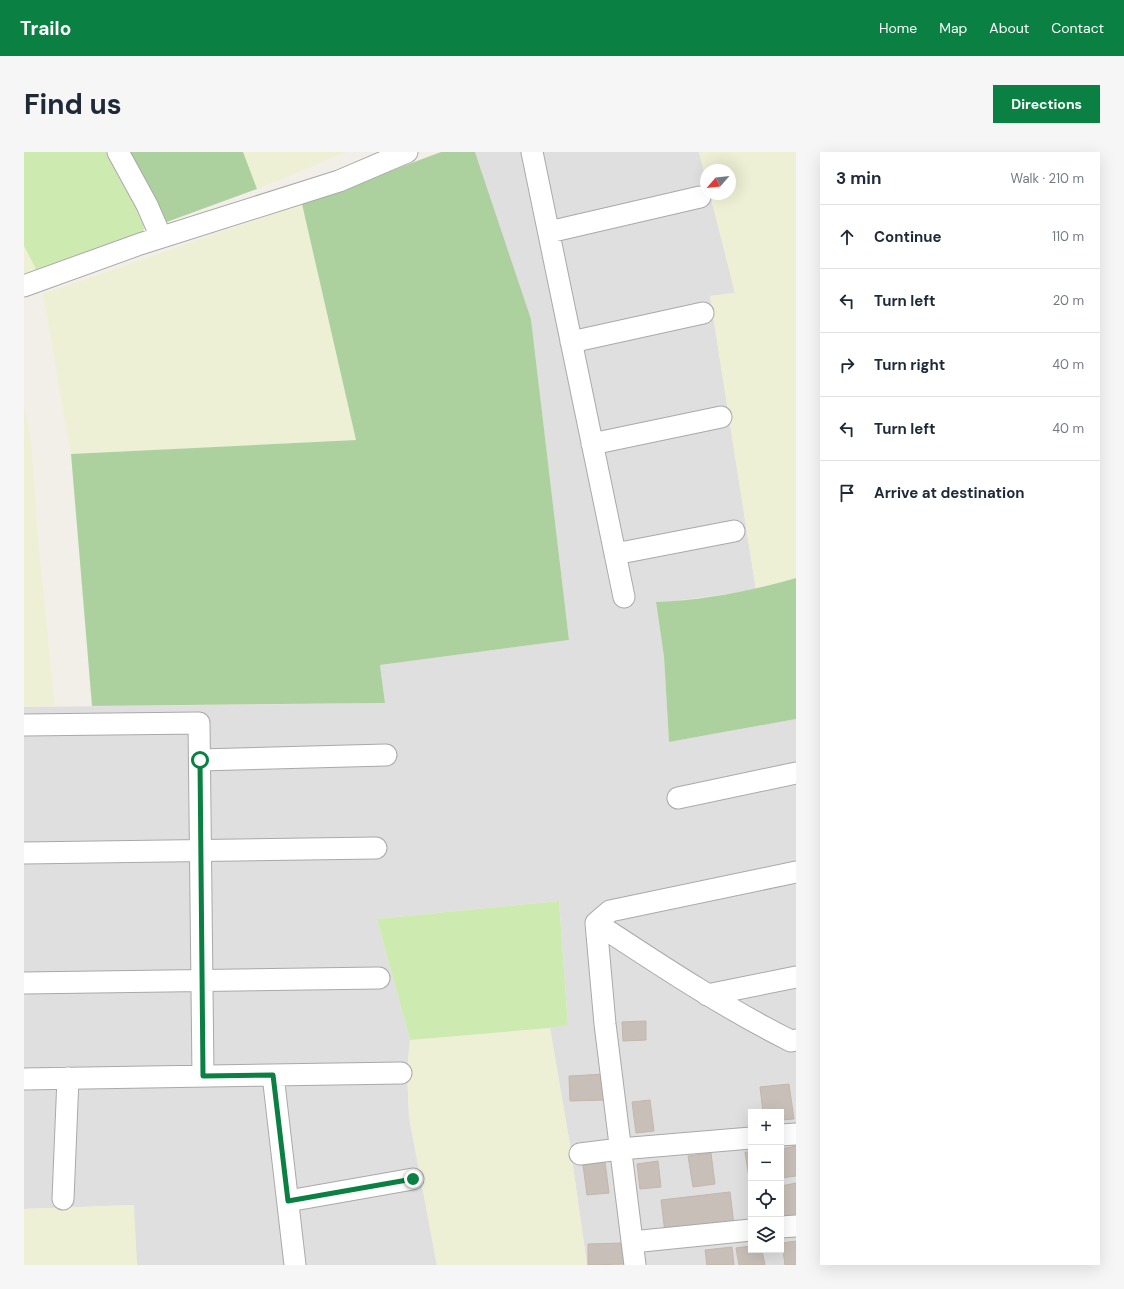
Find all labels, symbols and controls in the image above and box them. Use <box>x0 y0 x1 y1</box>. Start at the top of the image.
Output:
text: Trailo <box>20 16 71 41</box>
text: Home <box>879 19 917 37</box>
text: Map <box>939 19 967 37</box>
text: About <box>989 19 1029 37</box>
text: Contact <box>1051 19 1104 37</box>
button: Directions <box>993 85 1100 123</box>
text: Find us <box>24 86 122 123</box>
north arrow <box>700 164 736 200</box>
text: 3 min <box>836 167 881 189</box>
text: Walk · 210 m <box>1011 170 1084 187</box>
icon: ahead <box>836 226 858 248</box>
text: Continue <box>874 227 942 247</box>
text: 110 m <box>1052 228 1084 245</box>
icon: left <box>836 290 858 312</box>
text: Turn left <box>874 291 935 311</box>
text: 20 m <box>1053 292 1084 309</box>
icon: right <box>836 354 858 376</box>
text: Turn right <box>874 355 945 375</box>
text: 40 m <box>1052 356 1084 373</box>
icon: left <box>836 418 858 440</box>
text: Turn left <box>874 419 935 439</box>
text: 40 m <box>1052 420 1084 437</box>
icon: arrive <box>836 482 858 504</box>
text: Arrive at destination <box>874 483 1025 503</box>
route start <box>191 751 209 769</box>
map controls <box>748 1109 784 1253</box>
button: + <box>748 1109 784 1145</box>
button: − <box>748 1145 784 1181</box>
route end <box>404 1170 422 1188</box>
button: locate <box>748 1181 784 1217</box>
button: layers <box>748 1217 784 1253</box>

